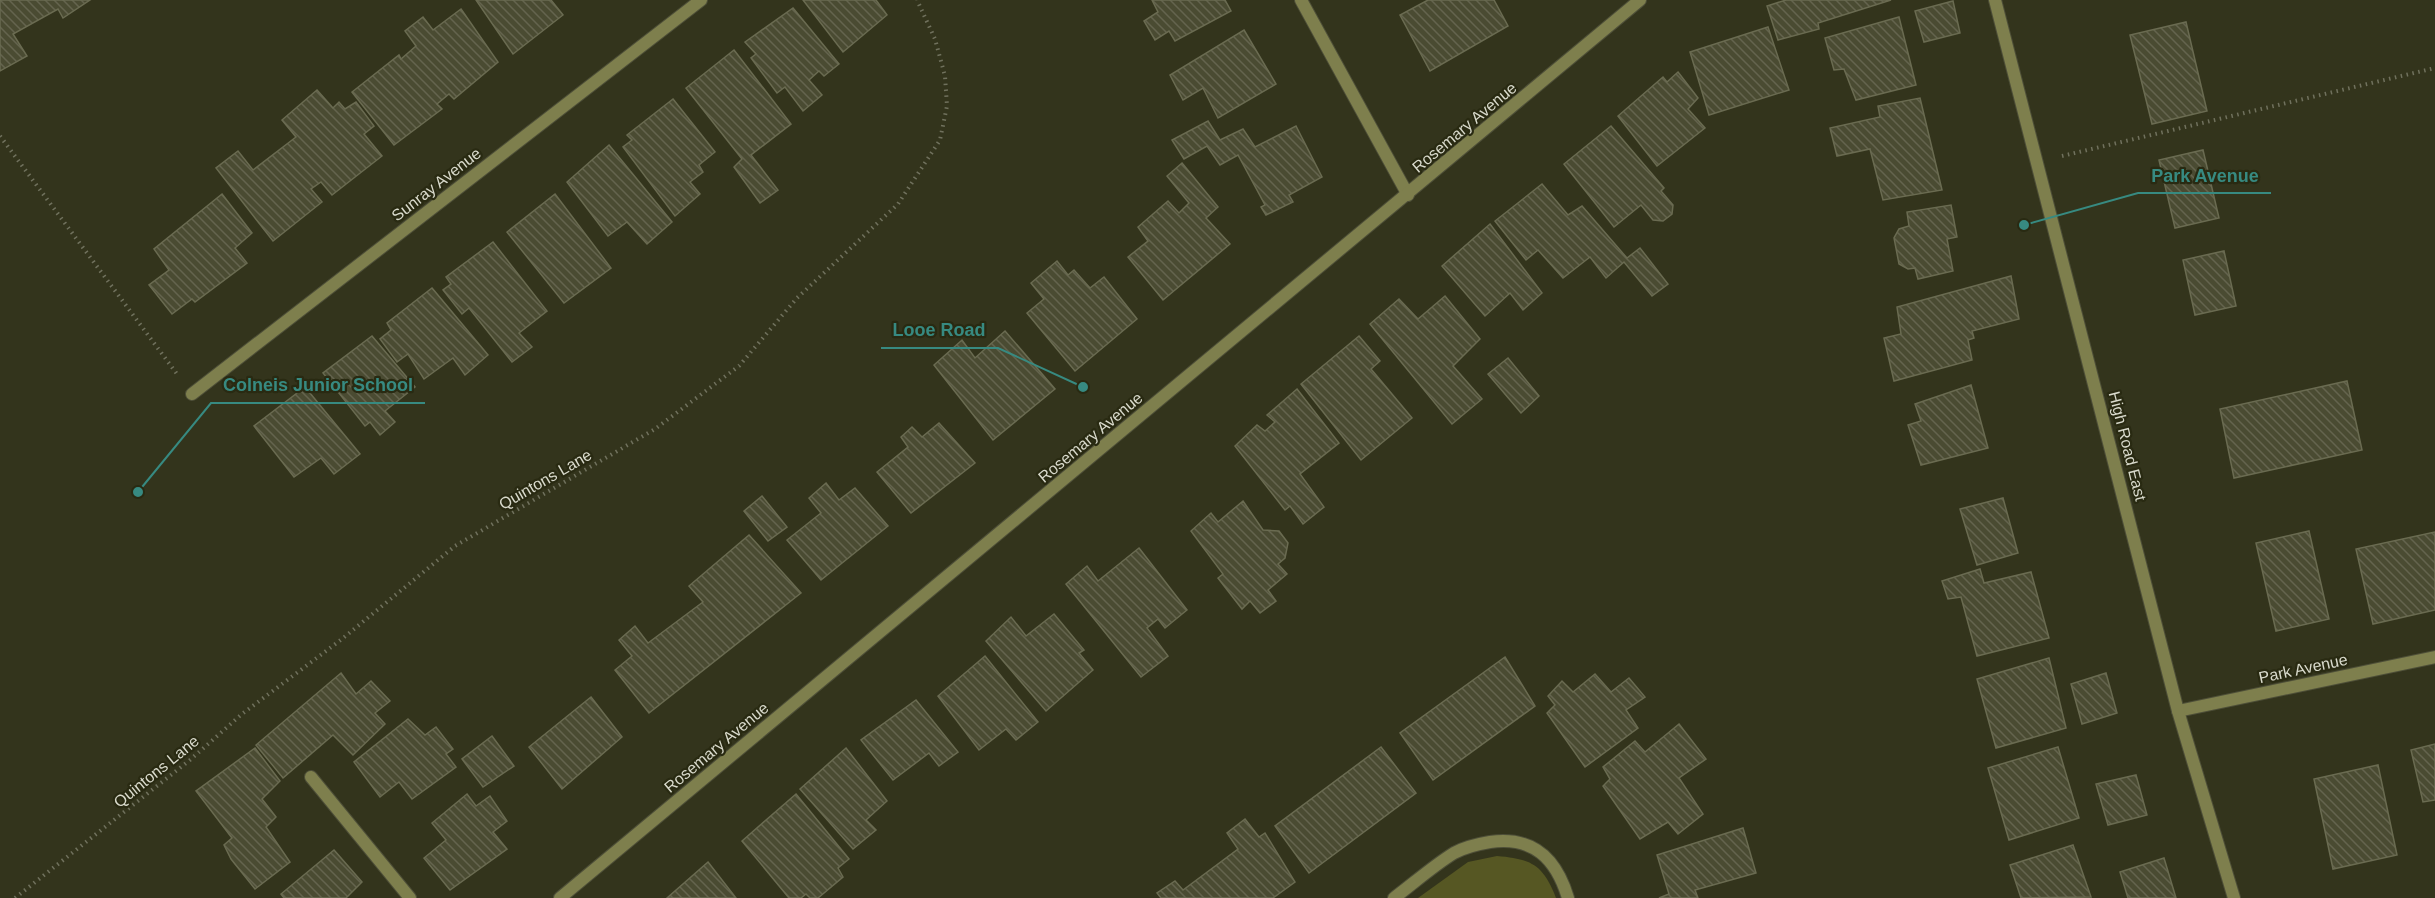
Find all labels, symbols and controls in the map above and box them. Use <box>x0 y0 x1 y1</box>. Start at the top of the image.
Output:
street label: Rosemary Avenue <box>1409 79 1520 176</box>
street label: Sunray Avenue <box>388 144 484 224</box>
callout: Park Avenue <box>2138 157 2271 193</box>
text: Park Avenue <box>2151 166 2259 186</box>
callout: Looe Road <box>881 312 998 348</box>
text: Looe Road <box>893 320 986 340</box>
callout: Colneis Junior School <box>211 367 425 403</box>
text: Colneis Junior School <box>223 375 413 395</box>
street label: Rosemary Avenue <box>1035 389 1146 486</box>
street label: High Road East <box>2106 390 2149 503</box>
street label: Quintons Lane <box>496 446 595 513</box>
street label: Park Avenue <box>2257 651 2349 686</box>
street label: Rosemary Avenue <box>661 699 772 796</box>
street label: Quintons Lane <box>111 732 202 811</box>

